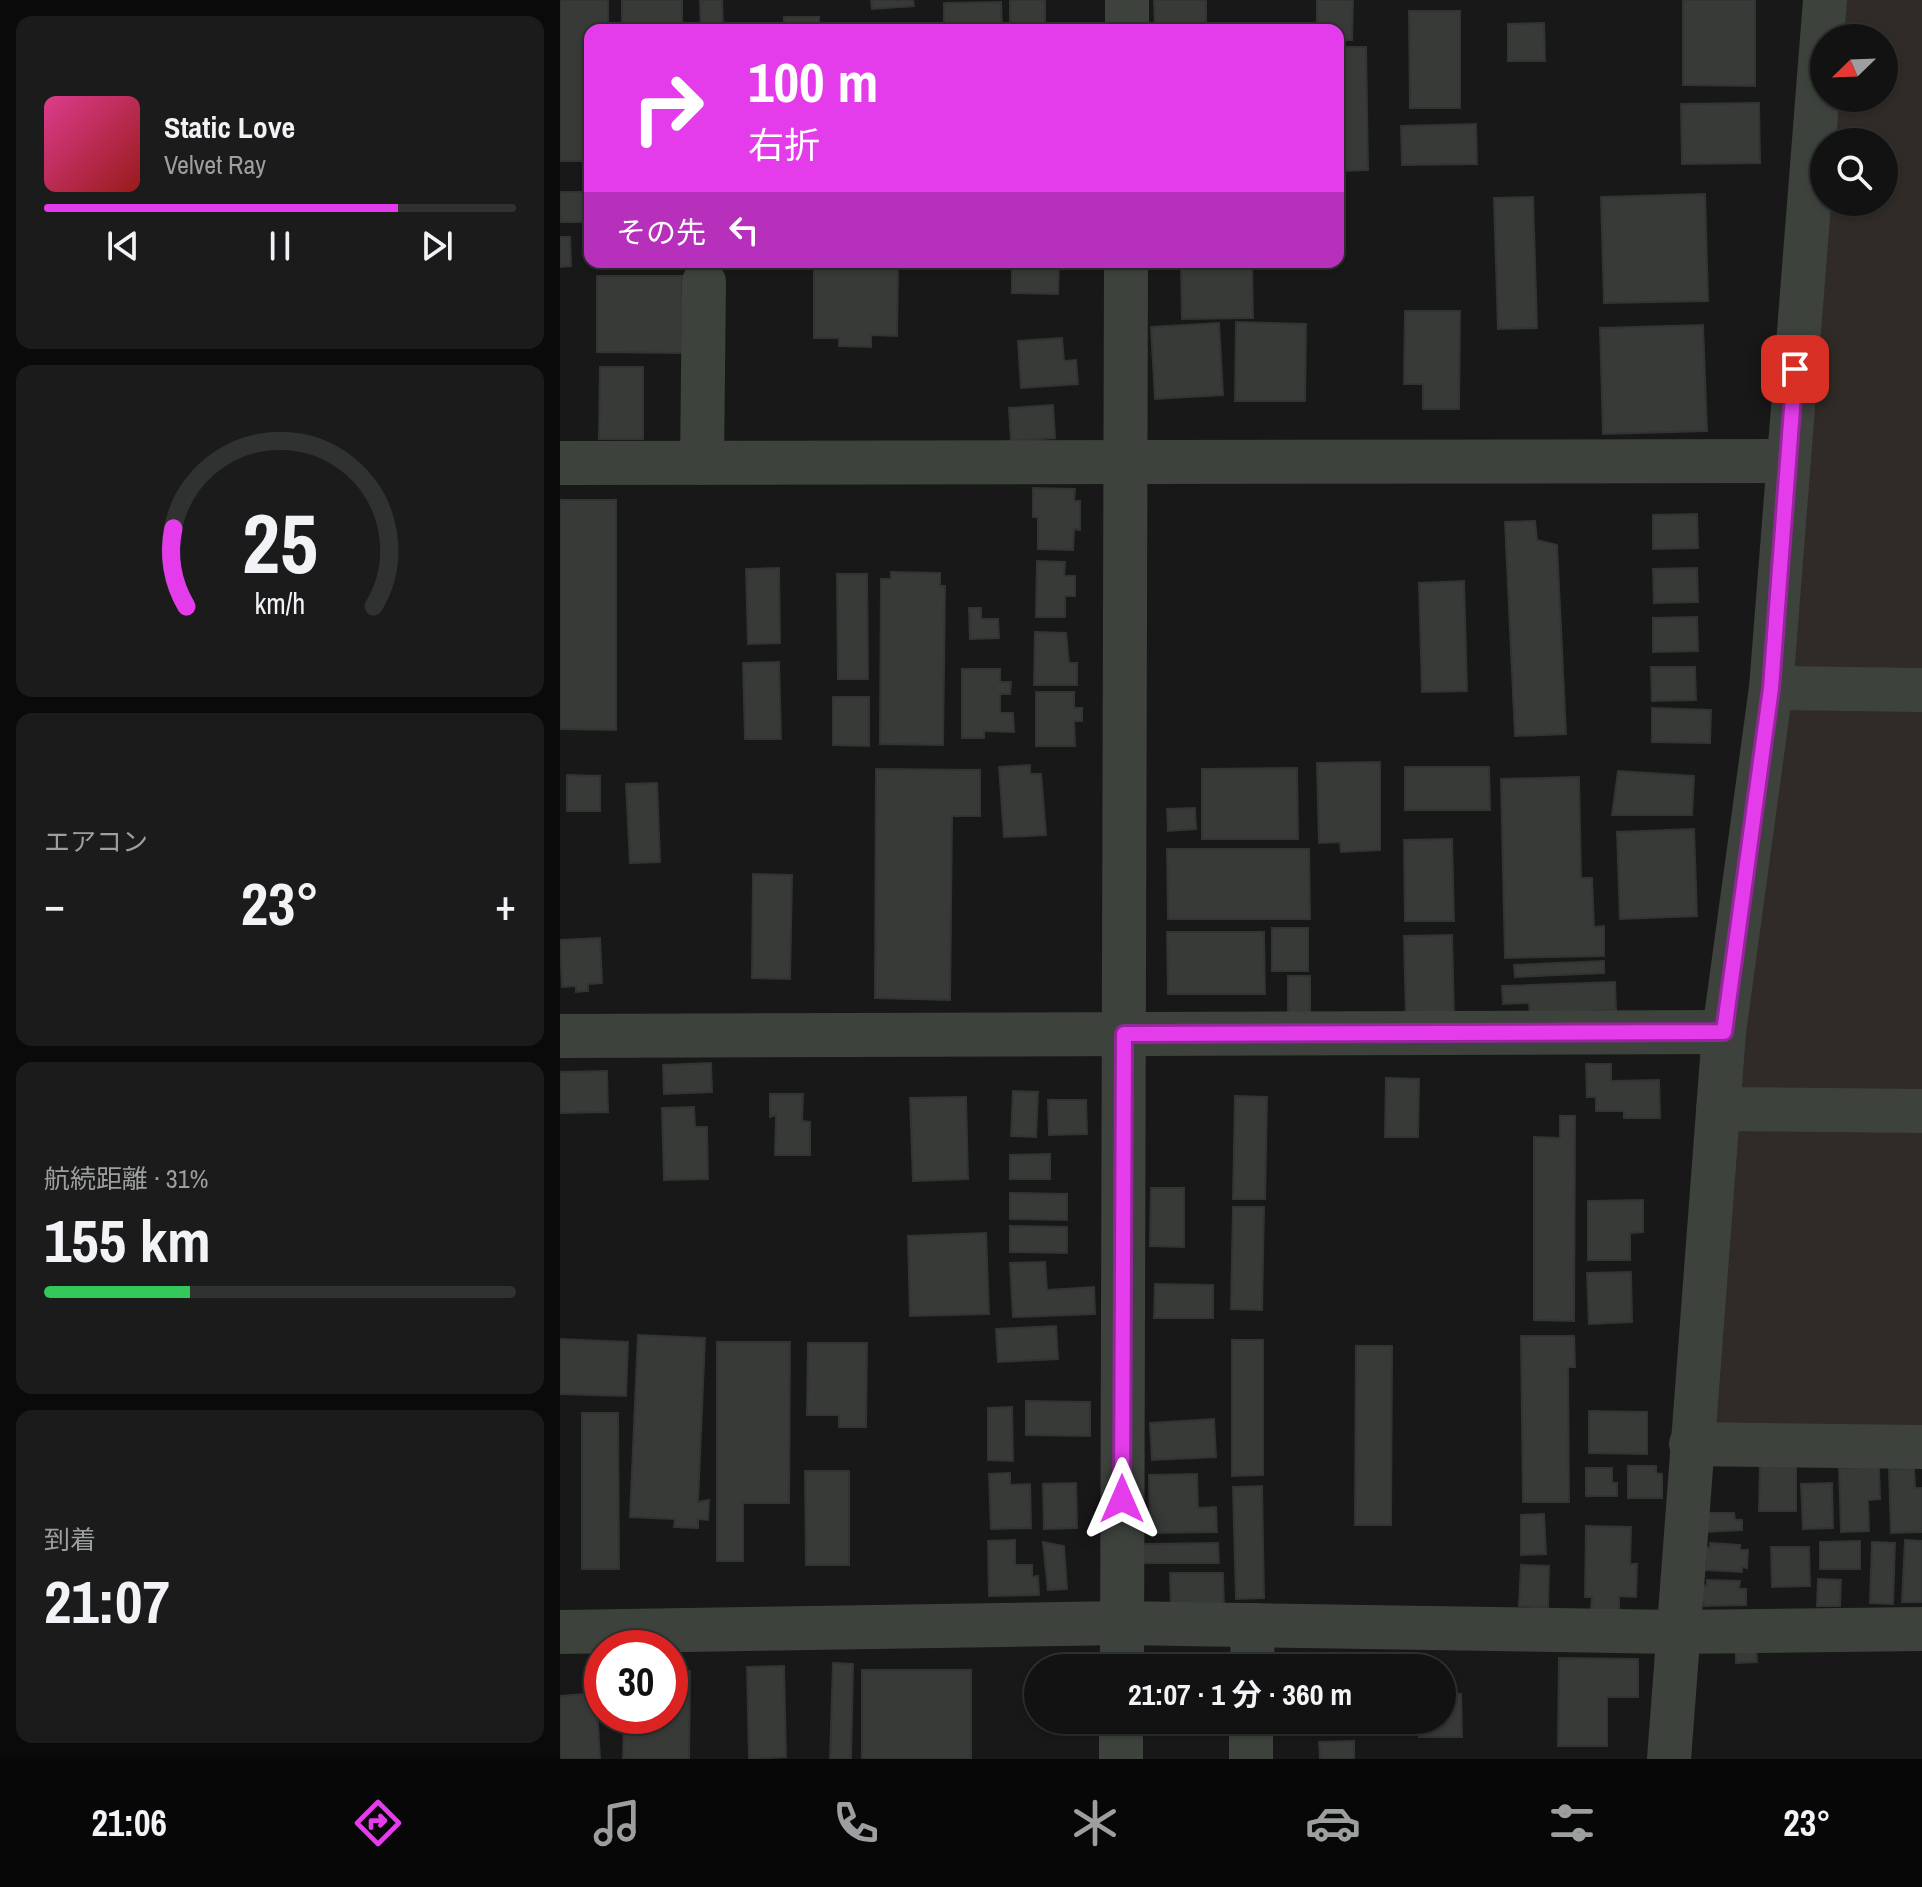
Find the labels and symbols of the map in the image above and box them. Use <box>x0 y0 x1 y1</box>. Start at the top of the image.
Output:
north arrow <box>1810 24 1898 112</box>
pin <box>1761 335 1829 403</box>
position arrow <box>1080 1457 1164 1541</box>
speed limit sign: 30 <box>584 1630 688 1734</box>

